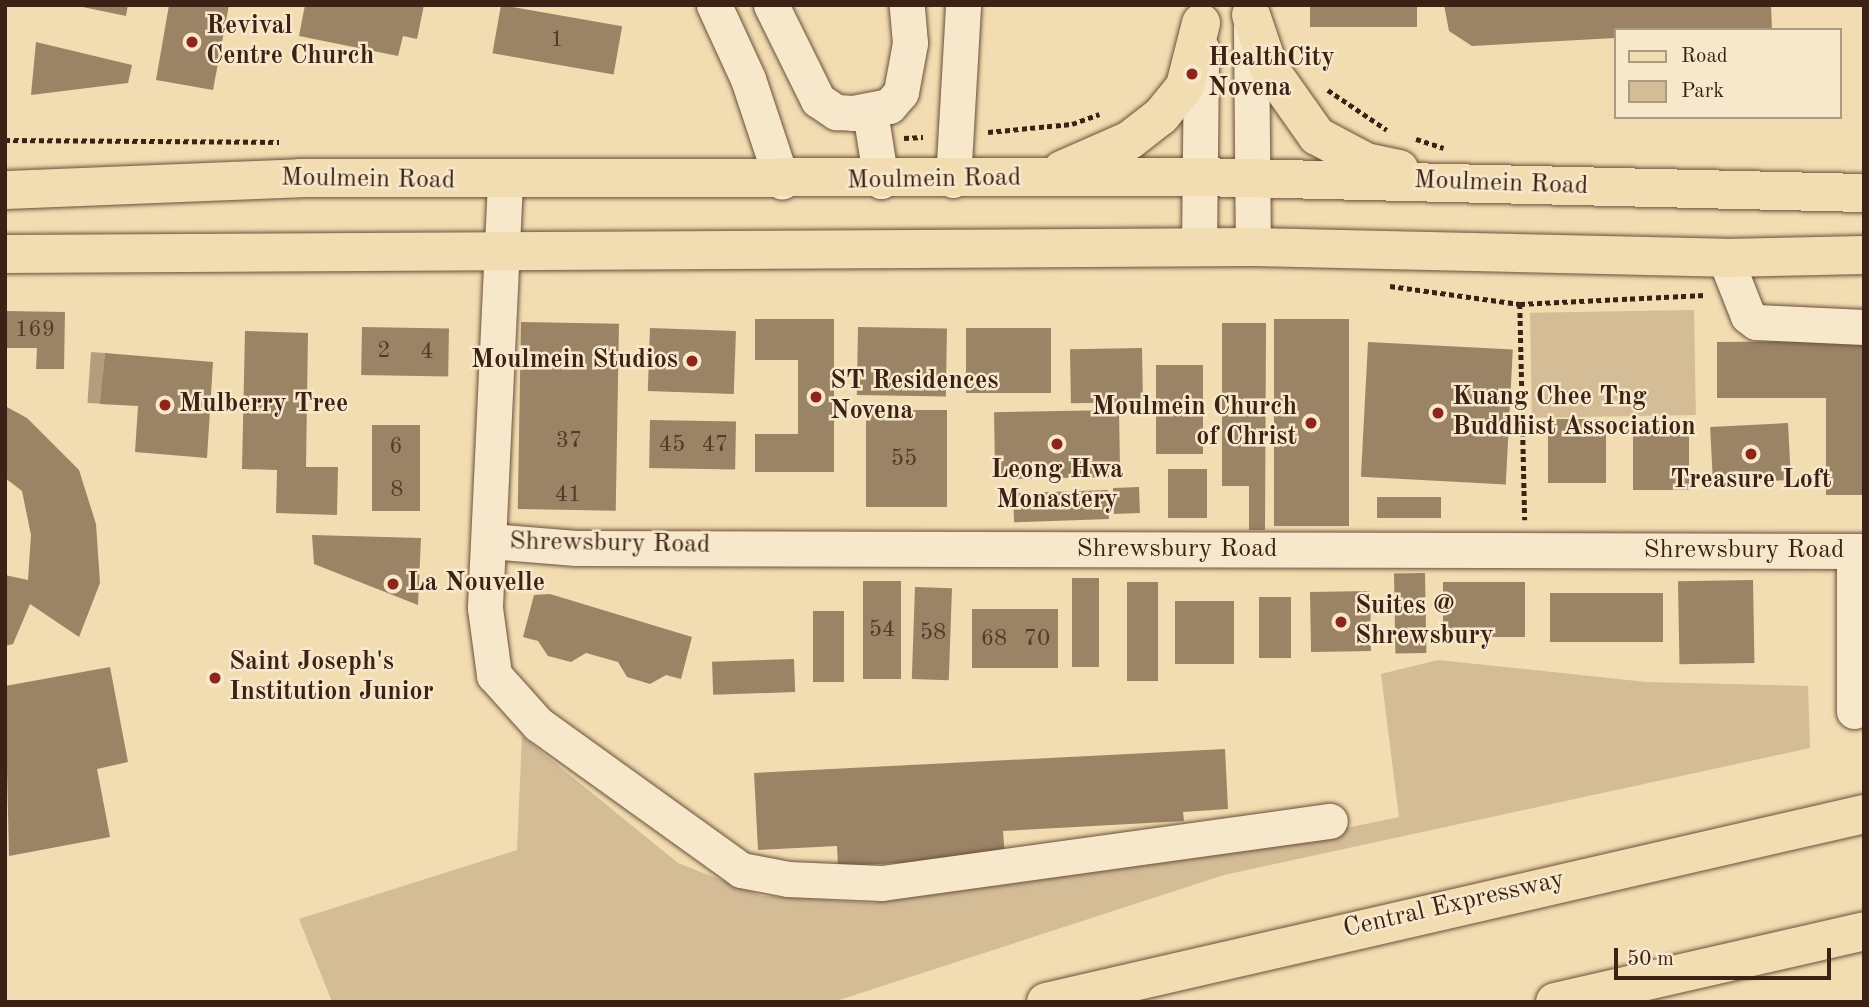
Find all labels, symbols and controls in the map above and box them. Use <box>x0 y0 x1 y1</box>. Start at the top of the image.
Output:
place label: Revival Centre Church <box>206 11 374 72</box>
house number: 1 <box>550 26 564 54</box>
legend <box>1614 28 1841 119</box>
marker: Revival Centre Church <box>184 34 200 50</box>
place label: HealthCity Novena <box>1208 43 1335 104</box>
text: Road <box>1681 46 1728 67</box>
marker: HealthCity Novena <box>1182 64 1202 84</box>
text: Park <box>1681 81 1724 102</box>
street label: Moulmein Road <box>281 163 455 197</box>
street label: Moulmein Road <box>847 163 1021 197</box>
street label: Moulmein Road <box>1413 165 1589 203</box>
house number: 169 <box>15 316 55 344</box>
house number: 2 <box>377 337 391 365</box>
house number: 4 <box>420 338 434 366</box>
place label: Moulmein Studios <box>471 345 678 377</box>
marker: Moulmein Studios <box>684 353 700 369</box>
place label: ST Residences Novena <box>830 366 998 428</box>
place label: Kuang Chee Tng Buddhist Association <box>1452 382 1696 444</box>
place label: Mulberry Tree <box>179 389 348 421</box>
marker: ST Residences Novena <box>808 389 824 405</box>
place label: Moulmein Church of Christ <box>1092 392 1297 453</box>
marker: Mulberry Tree <box>157 397 173 413</box>
marker: Kuang Chee Tng Buddhist Association <box>1430 405 1446 421</box>
marker: Moulmein Church of Christ <box>1303 415 1319 431</box>
house number: 37 <box>556 427 582 455</box>
house number: 45 <box>659 431 685 459</box>
house number: 47 <box>702 431 728 459</box>
house number: 6 <box>389 433 403 461</box>
marker: Leong Hwa Monastery <box>1049 436 1065 452</box>
house number: 55 <box>891 445 917 473</box>
marker: Treasure Loft <box>1743 446 1759 462</box>
place label: Leong Hwa Monastery <box>991 455 1123 516</box>
place label: Treasure Loft <box>1671 465 1831 497</box>
house number: 8 <box>390 476 404 504</box>
house number: 41 <box>555 481 581 509</box>
street label: Shrewsbury Road <box>509 527 711 561</box>
street label: Shrewsbury Road <box>1076 534 1278 566</box>
street label: Shrewsbury Road <box>1643 535 1845 567</box>
place label: La Nouvelle <box>407 568 545 600</box>
marker: La Nouvelle <box>385 576 401 592</box>
place label: Suites @ Shrewsbury <box>1355 591 1494 652</box>
marker: Suites @ Shrewsbury <box>1333 614 1349 630</box>
house number: 54 <box>869 616 895 644</box>
house number: 58 <box>920 619 946 647</box>
house number: 68 <box>981 625 1007 653</box>
house number: 70 <box>1024 625 1050 653</box>
place label: Saint Joseph's Institution Junior <box>229 647 434 708</box>
marker: Saint Joseph's Institution Junior <box>207 670 223 686</box>
street label: Central Expressway <box>1340 864 1568 946</box>
scale bar <box>1617 934 1834 978</box>
text: 50 m <box>1627 949 1674 970</box>

